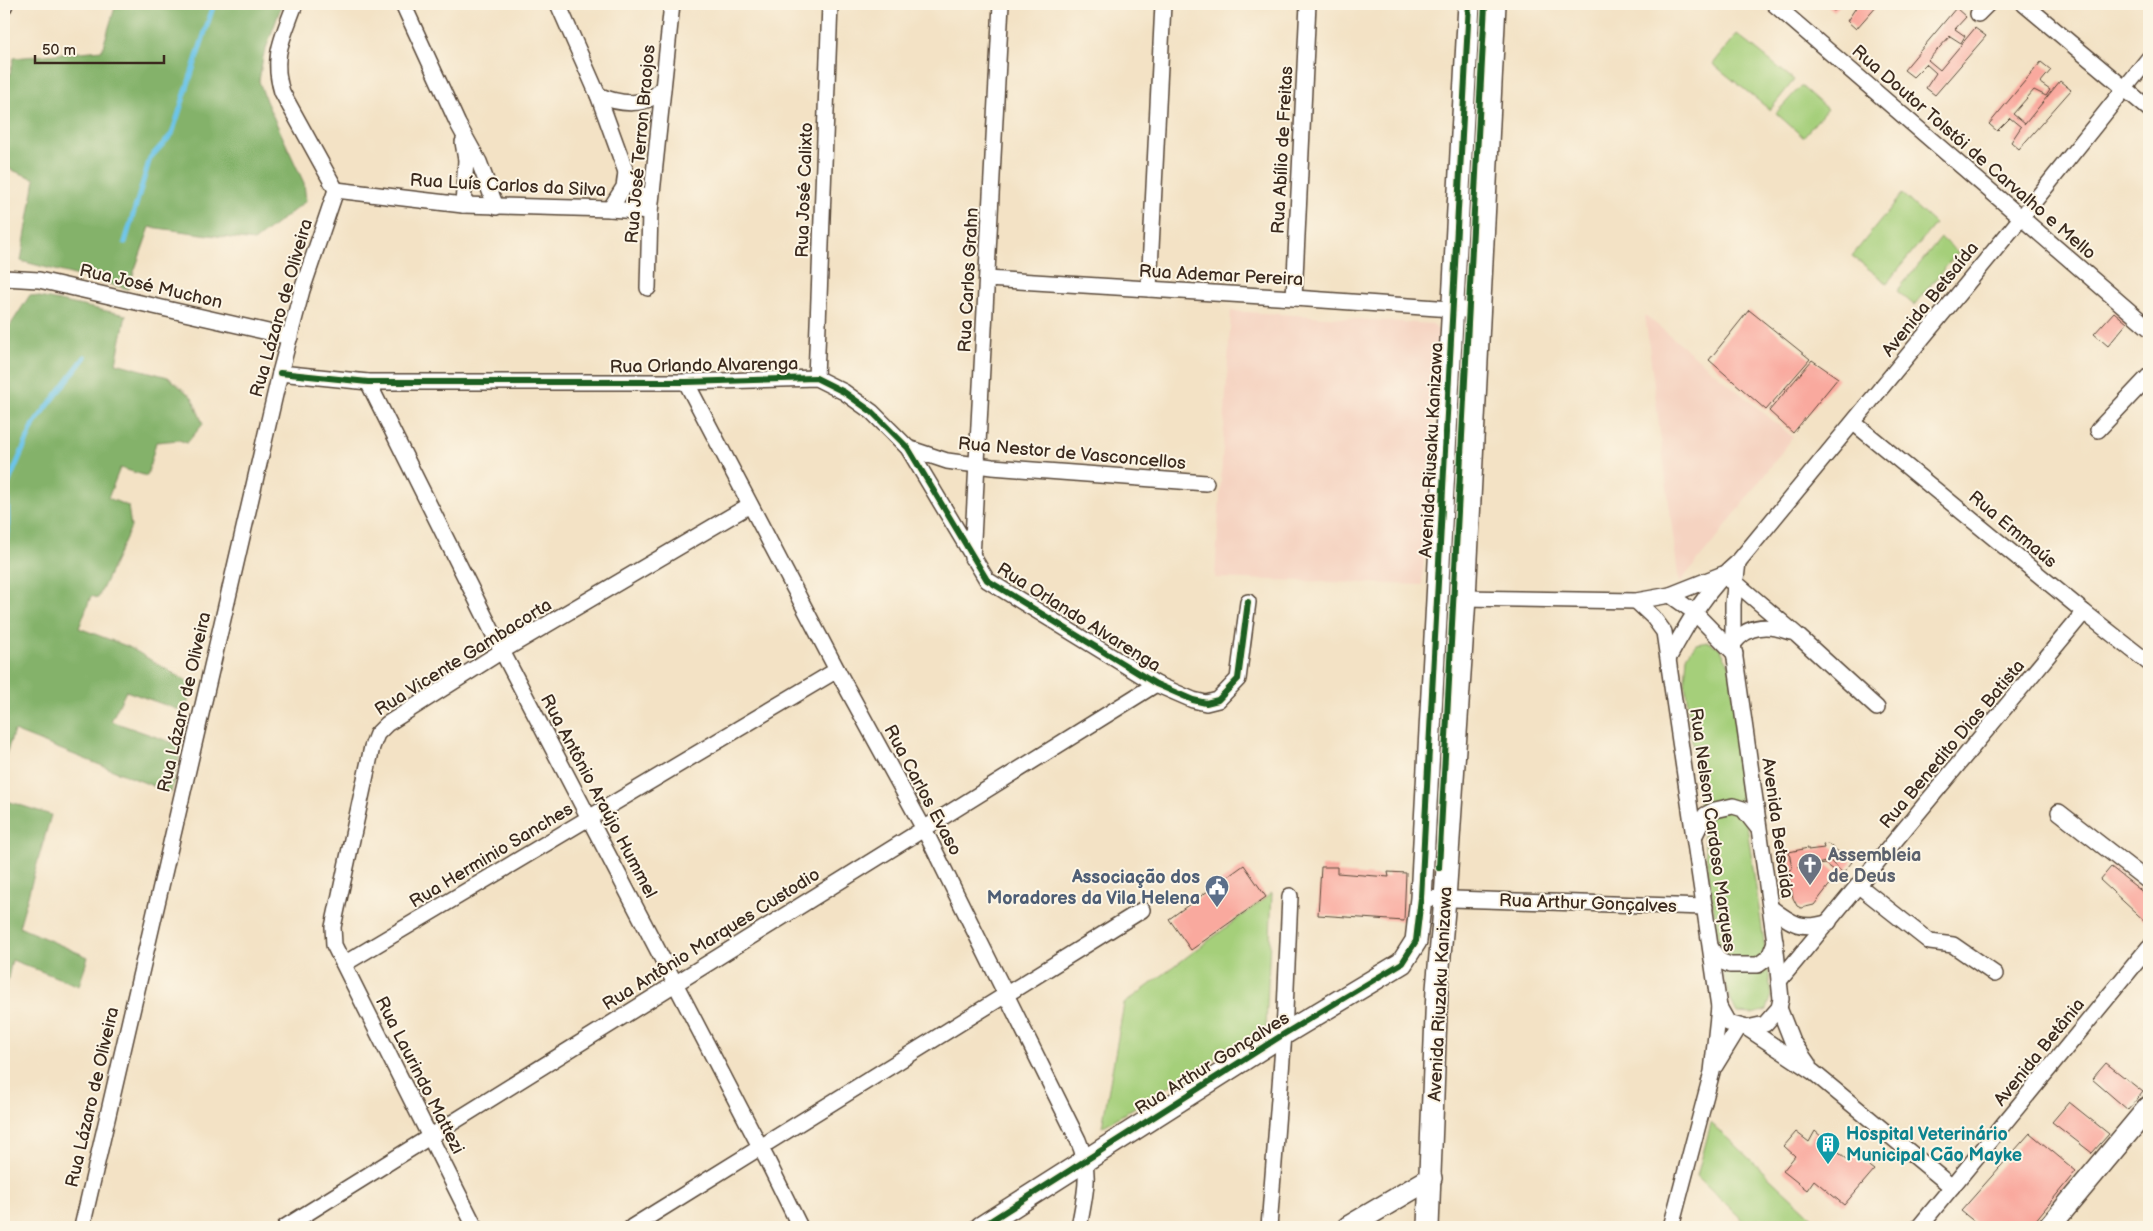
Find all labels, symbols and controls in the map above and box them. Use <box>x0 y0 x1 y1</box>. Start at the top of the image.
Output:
scale bar <box>35 32 164 64</box>
text: 50 m <box>42 41 76 60</box>
street label: Rua Doutor Tolstói de Carvalho e Mello <box>1847 41 2100 264</box>
street label: Rua José Terron Braojos <box>621 44 660 244</box>
street label: Rua Abílio de Freitas <box>1268 65 1297 235</box>
street label: Rua José Calixto <box>792 122 817 258</box>
street label: Rua Luís Carlos da Silva <box>409 170 607 201</box>
street label: Rua Carlos Grahn <box>954 207 983 353</box>
street label: Rua Lázaro de Oliveira <box>246 217 317 400</box>
street label: Avenida Betsaída <box>1878 238 1983 361</box>
street label: Rua José Muchon <box>77 260 225 313</box>
street label: Rua Ademar Pereira <box>1138 261 1304 290</box>
street label: Avenida Riusaku Kanizawa <box>1415 342 1448 558</box>
street label: Rua Orlando Alvarenga <box>609 353 799 378</box>
street label: Rua Nestor de Vasconcellos <box>957 433 1187 474</box>
street label: Rua Emmaús <box>1964 486 2061 572</box>
street label: Rua Orlando Alvarenga <box>993 558 1164 676</box>
street label: Rua Vicente Gambacorta <box>371 594 555 720</box>
street label: Rua Lázaro de Oliveira <box>154 610 215 794</box>
street label: Rua Benedito Dias Batista <box>1876 656 2029 833</box>
street label: Rua Antônio Araújo Hummel <box>536 691 661 902</box>
street label: Rua Nelson Cardoso Marques <box>1685 707 1740 953</box>
street label: Rua Carlos Evaso <box>879 721 966 859</box>
street label: Avenida Betsaída <box>1757 757 1798 900</box>
street label: Rua Herminio Sanches <box>406 798 577 913</box>
place label: Assembleia de Deus <box>1827 845 1921 887</box>
church icon: Assembleia de Deus <box>1797 852 1823 886</box>
street label: Rua Antônio Marques Custodio <box>599 864 824 1015</box>
place label: Associação dos Moradores da Vila Helena <box>987 867 1200 909</box>
public building icon: Associação dos Moradores da Vila Helena <box>1204 874 1230 908</box>
street label: Avenida Riuzaku Kanizawa <box>1424 886 1457 1102</box>
street label: Rua Arthur Gonçalves <box>1499 890 1677 917</box>
street label: Rua Laurindo Mattezi <box>371 993 468 1157</box>
street label: Avenida Betânia <box>1990 994 2089 1110</box>
street label: Rua Lázaro de Oliveira <box>62 1005 123 1189</box>
street label: Rua Arthur Gonçalves <box>1131 1007 1293 1119</box>
place label: Hospital Veterinário Municipal Cão Mayke <box>1846 1124 2022 1166</box>
building icon: Hospital Veterinário Municipal Cão Mayke <box>1815 1131 1841 1165</box>

